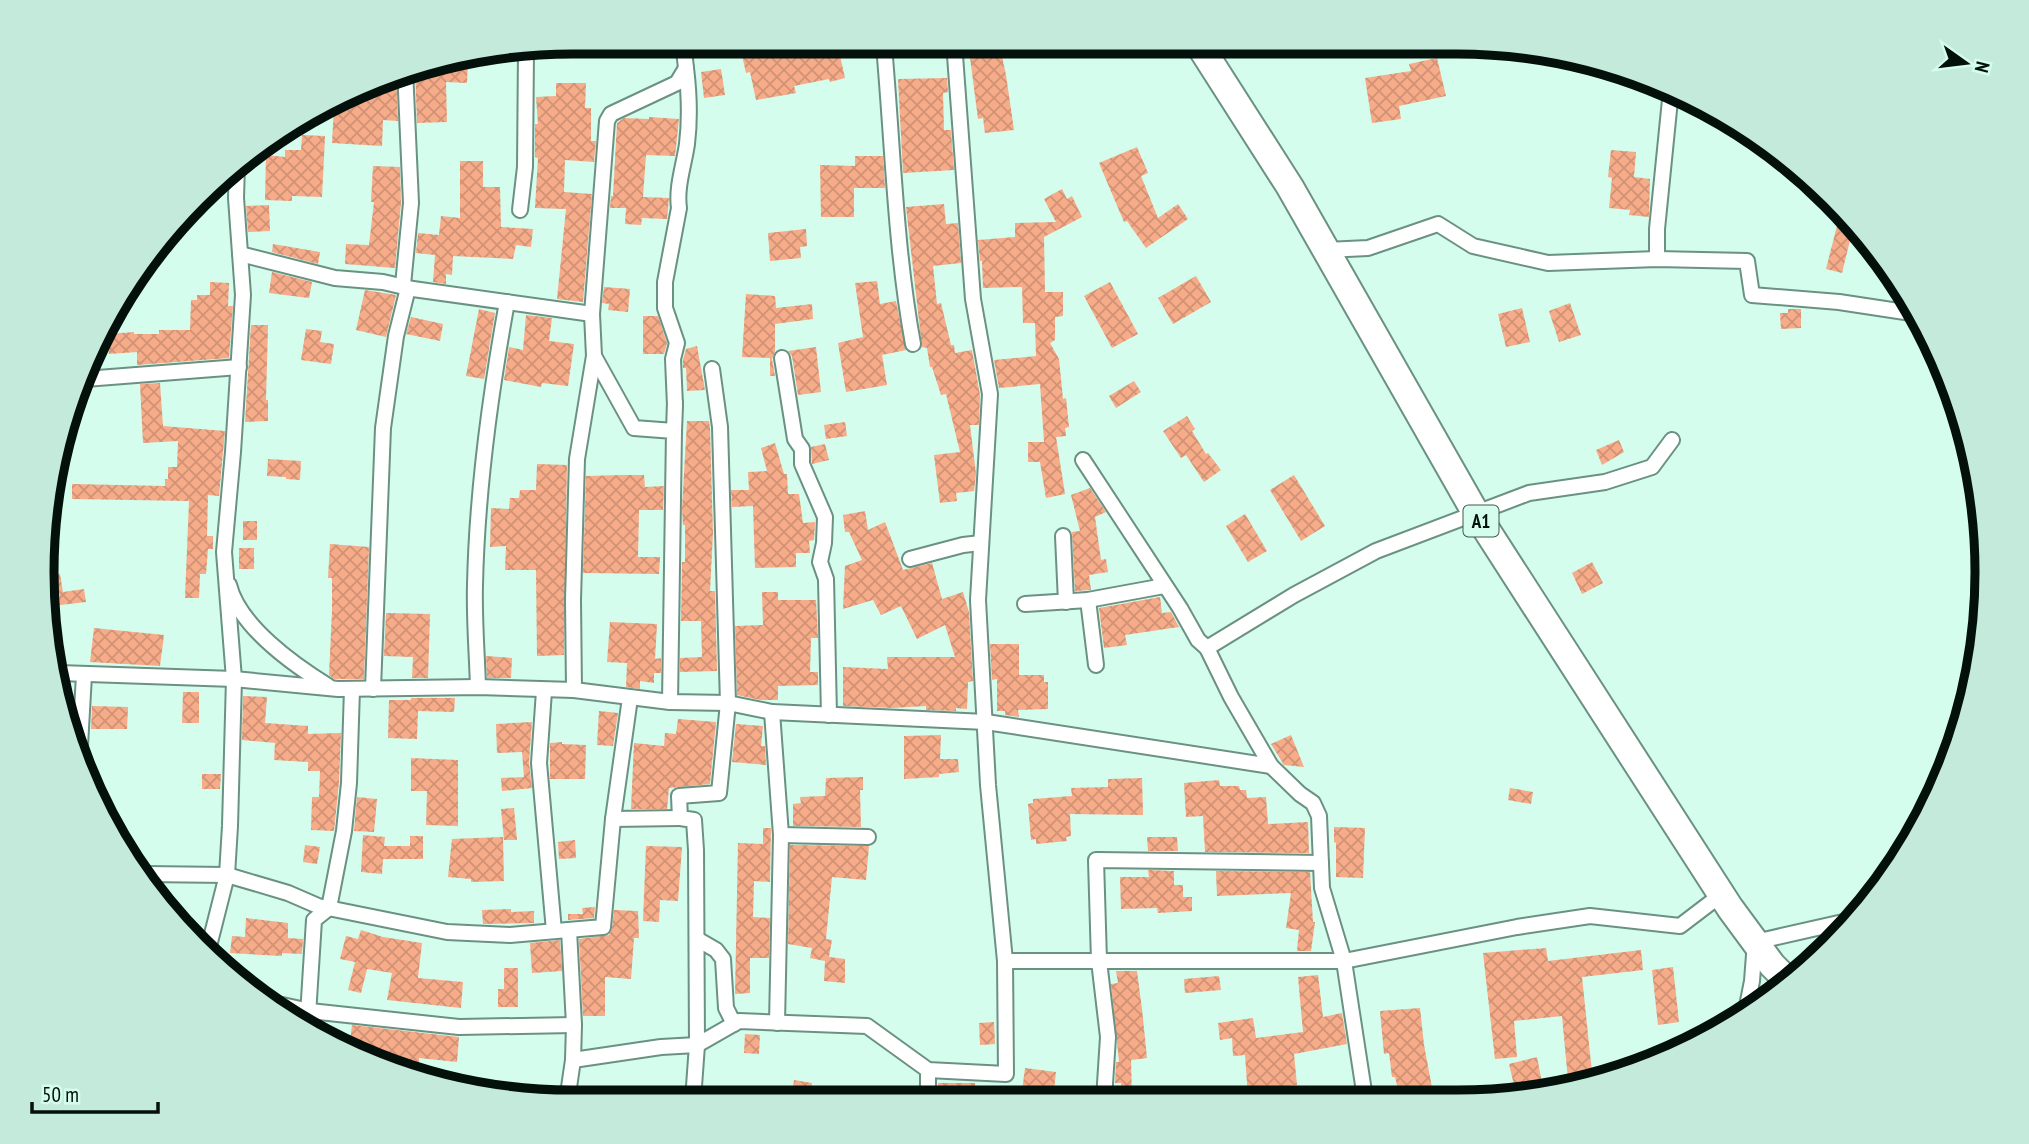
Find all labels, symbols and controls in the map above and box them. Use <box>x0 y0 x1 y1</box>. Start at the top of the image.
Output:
north arrow <box>1931 28 2001 98</box>
text: N <box>1970 59 1995 75</box>
road number: A1 <box>1464 506 1498 536</box>
scale bar <box>32 1070 158 1114</box>
text: 50 m <box>42 1081 79 1108</box>

